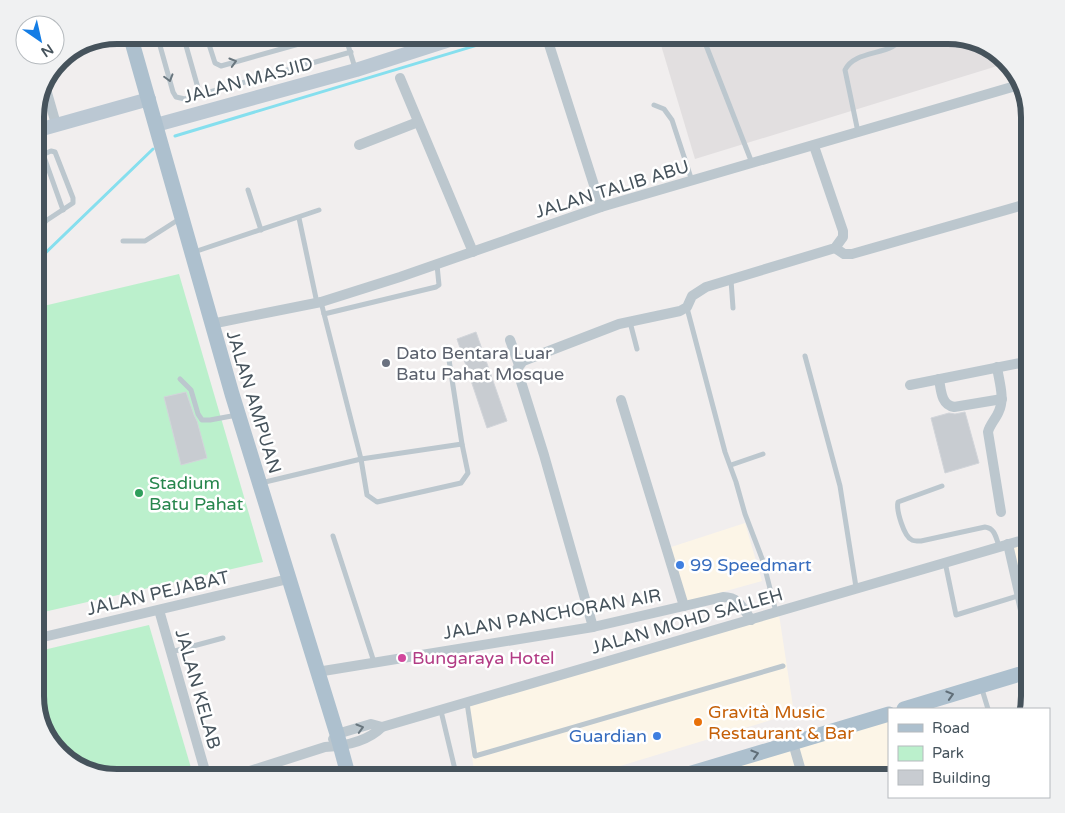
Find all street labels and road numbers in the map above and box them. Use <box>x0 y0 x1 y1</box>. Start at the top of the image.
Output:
street label: JALAN MASJID <box>181 52 315 108</box>
street label: JALAN TALIB ABU <box>532 155 692 223</box>
street label: JALAN AMPUAN <box>222 328 286 476</box>
street label: JALAN PEJABAT <box>85 566 231 620</box>
street label: JALAN MOHD SALLEH <box>589 583 785 659</box>
street label: JALAN PANCHORAN AIR <box>441 584 663 644</box>
street label: JALAN KELAB <box>170 626 226 752</box>

